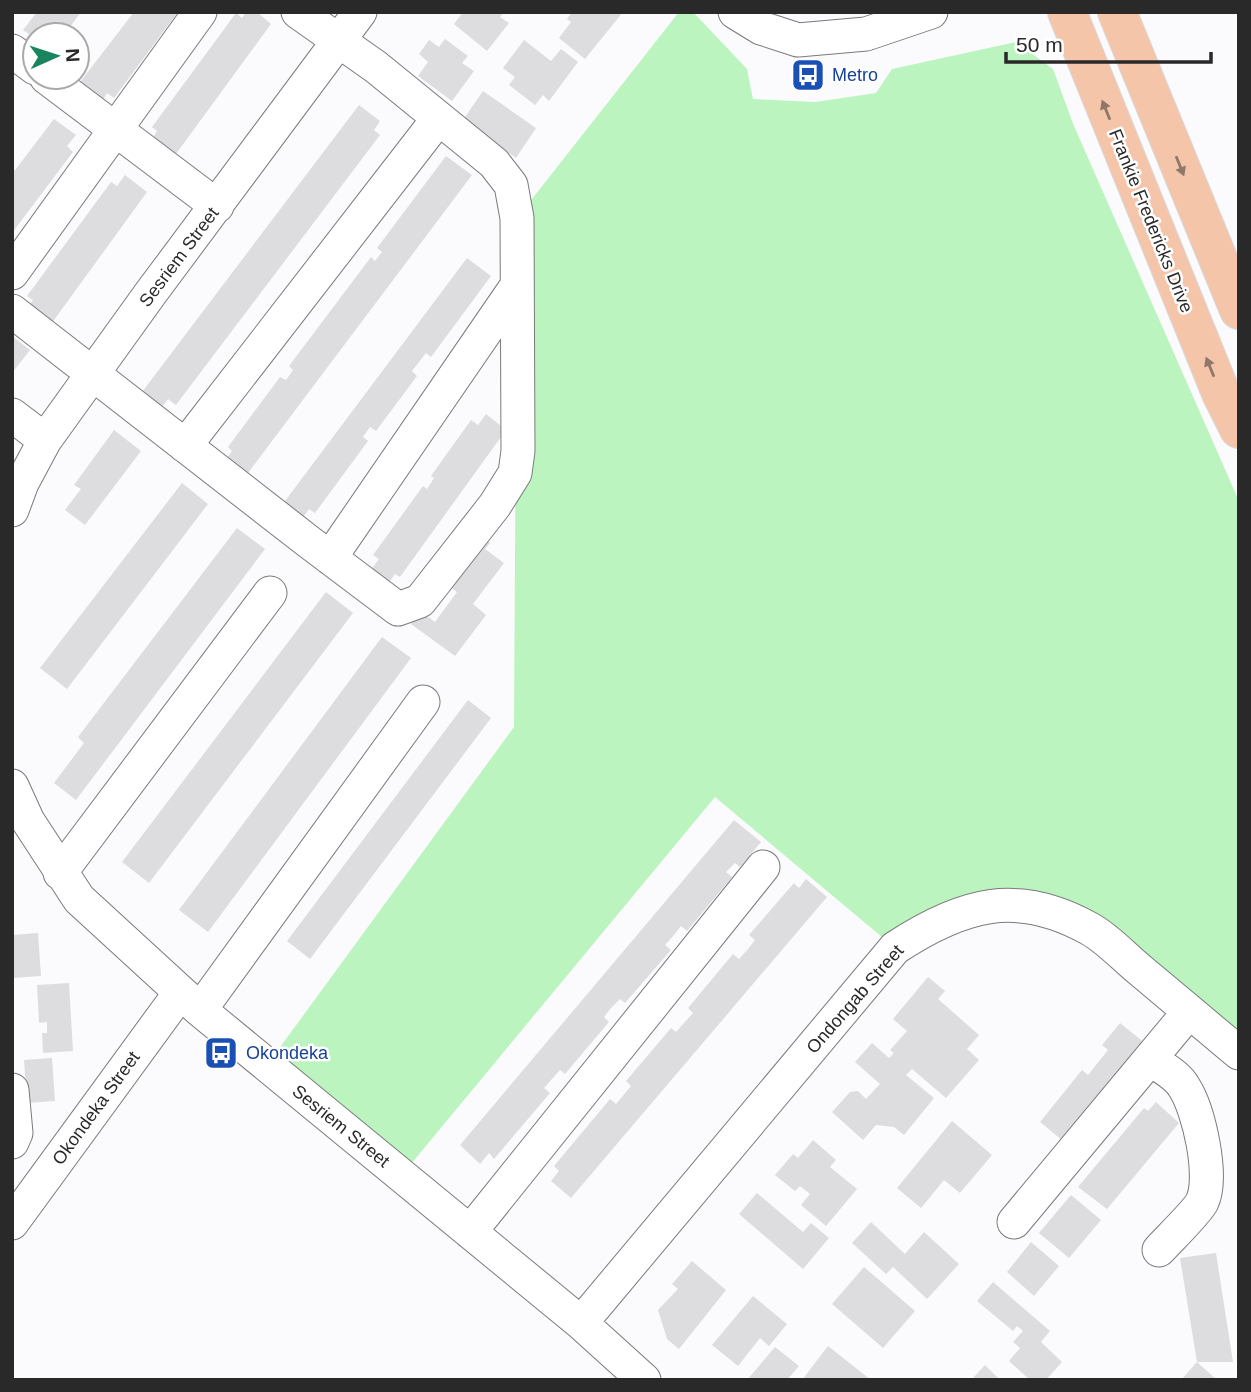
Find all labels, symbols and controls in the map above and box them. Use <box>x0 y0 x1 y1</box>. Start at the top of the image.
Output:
north arrow <box>21 21 91 91</box>
scale bar <box>1006 21 1211 65</box>
text: 50 m <box>1016 33 1063 56</box>
text: N <box>62 48 83 63</box>
bus stop icon: Metro <box>789 56 827 94</box>
place label: Metro <box>832 65 878 85</box>
one-way arrow <box>1101 100 1112 121</box>
street label: Frankie Fredericks Drive <box>1105 126 1197 316</box>
one-way arrow <box>1174 156 1185 177</box>
street label: Sesriem Street <box>135 203 223 311</box>
one-way arrow <box>1205 356 1216 377</box>
street label: Ondongab Street <box>802 941 908 1057</box>
bus stop icon: Okondeka <box>202 1034 240 1072</box>
place label: Okondeka <box>246 1043 329 1063</box>
street label: Okondeka Street <box>48 1047 144 1169</box>
street label: Sesriem Street <box>288 1081 394 1171</box>

